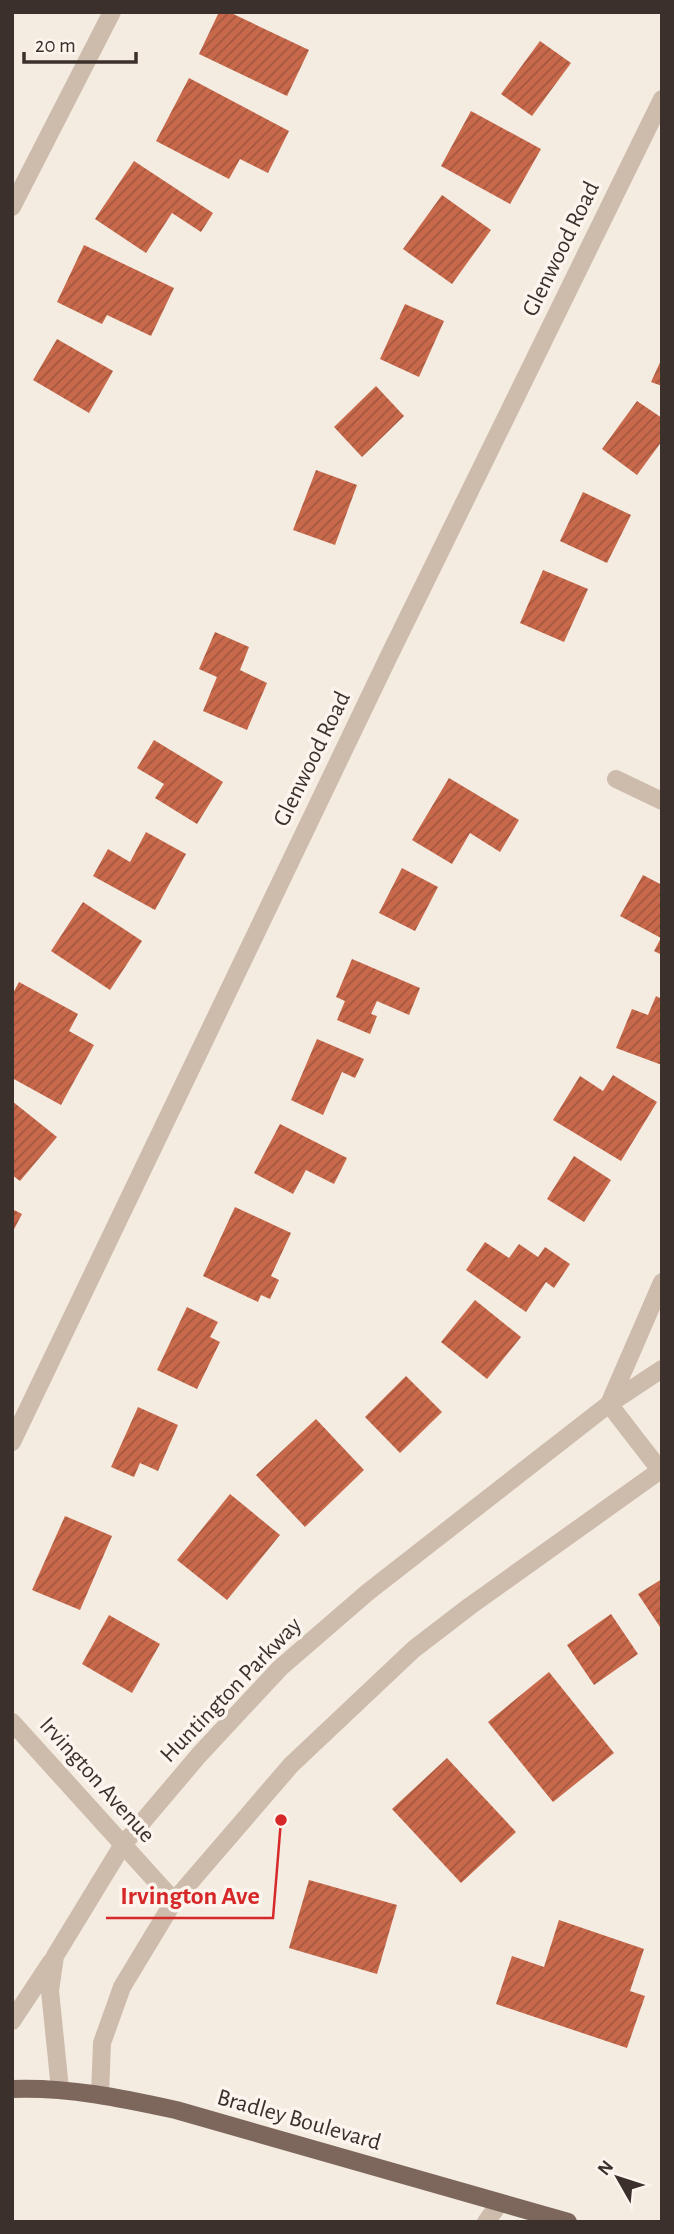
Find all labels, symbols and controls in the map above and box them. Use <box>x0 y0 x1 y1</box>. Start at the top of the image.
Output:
scale bar <box>24 21 136 65</box>
text: 20 m <box>35 35 76 56</box>
street label: Glenwood Road <box>518 178 604 320</box>
street label: Glenwood Road <box>269 688 355 830</box>
street label: Huntington Parkway <box>156 1613 306 1767</box>
street label: Irvington Avenue <box>35 1713 159 1847</box>
callout: Irvington Ave <box>106 1871 273 1918</box>
text: Irvington Ave <box>120 1883 260 1909</box>
street label: Bradley Boulevard <box>214 2085 384 2155</box>
north arrow <box>583 2143 653 2213</box>
text: N <box>594 2157 617 2179</box>

